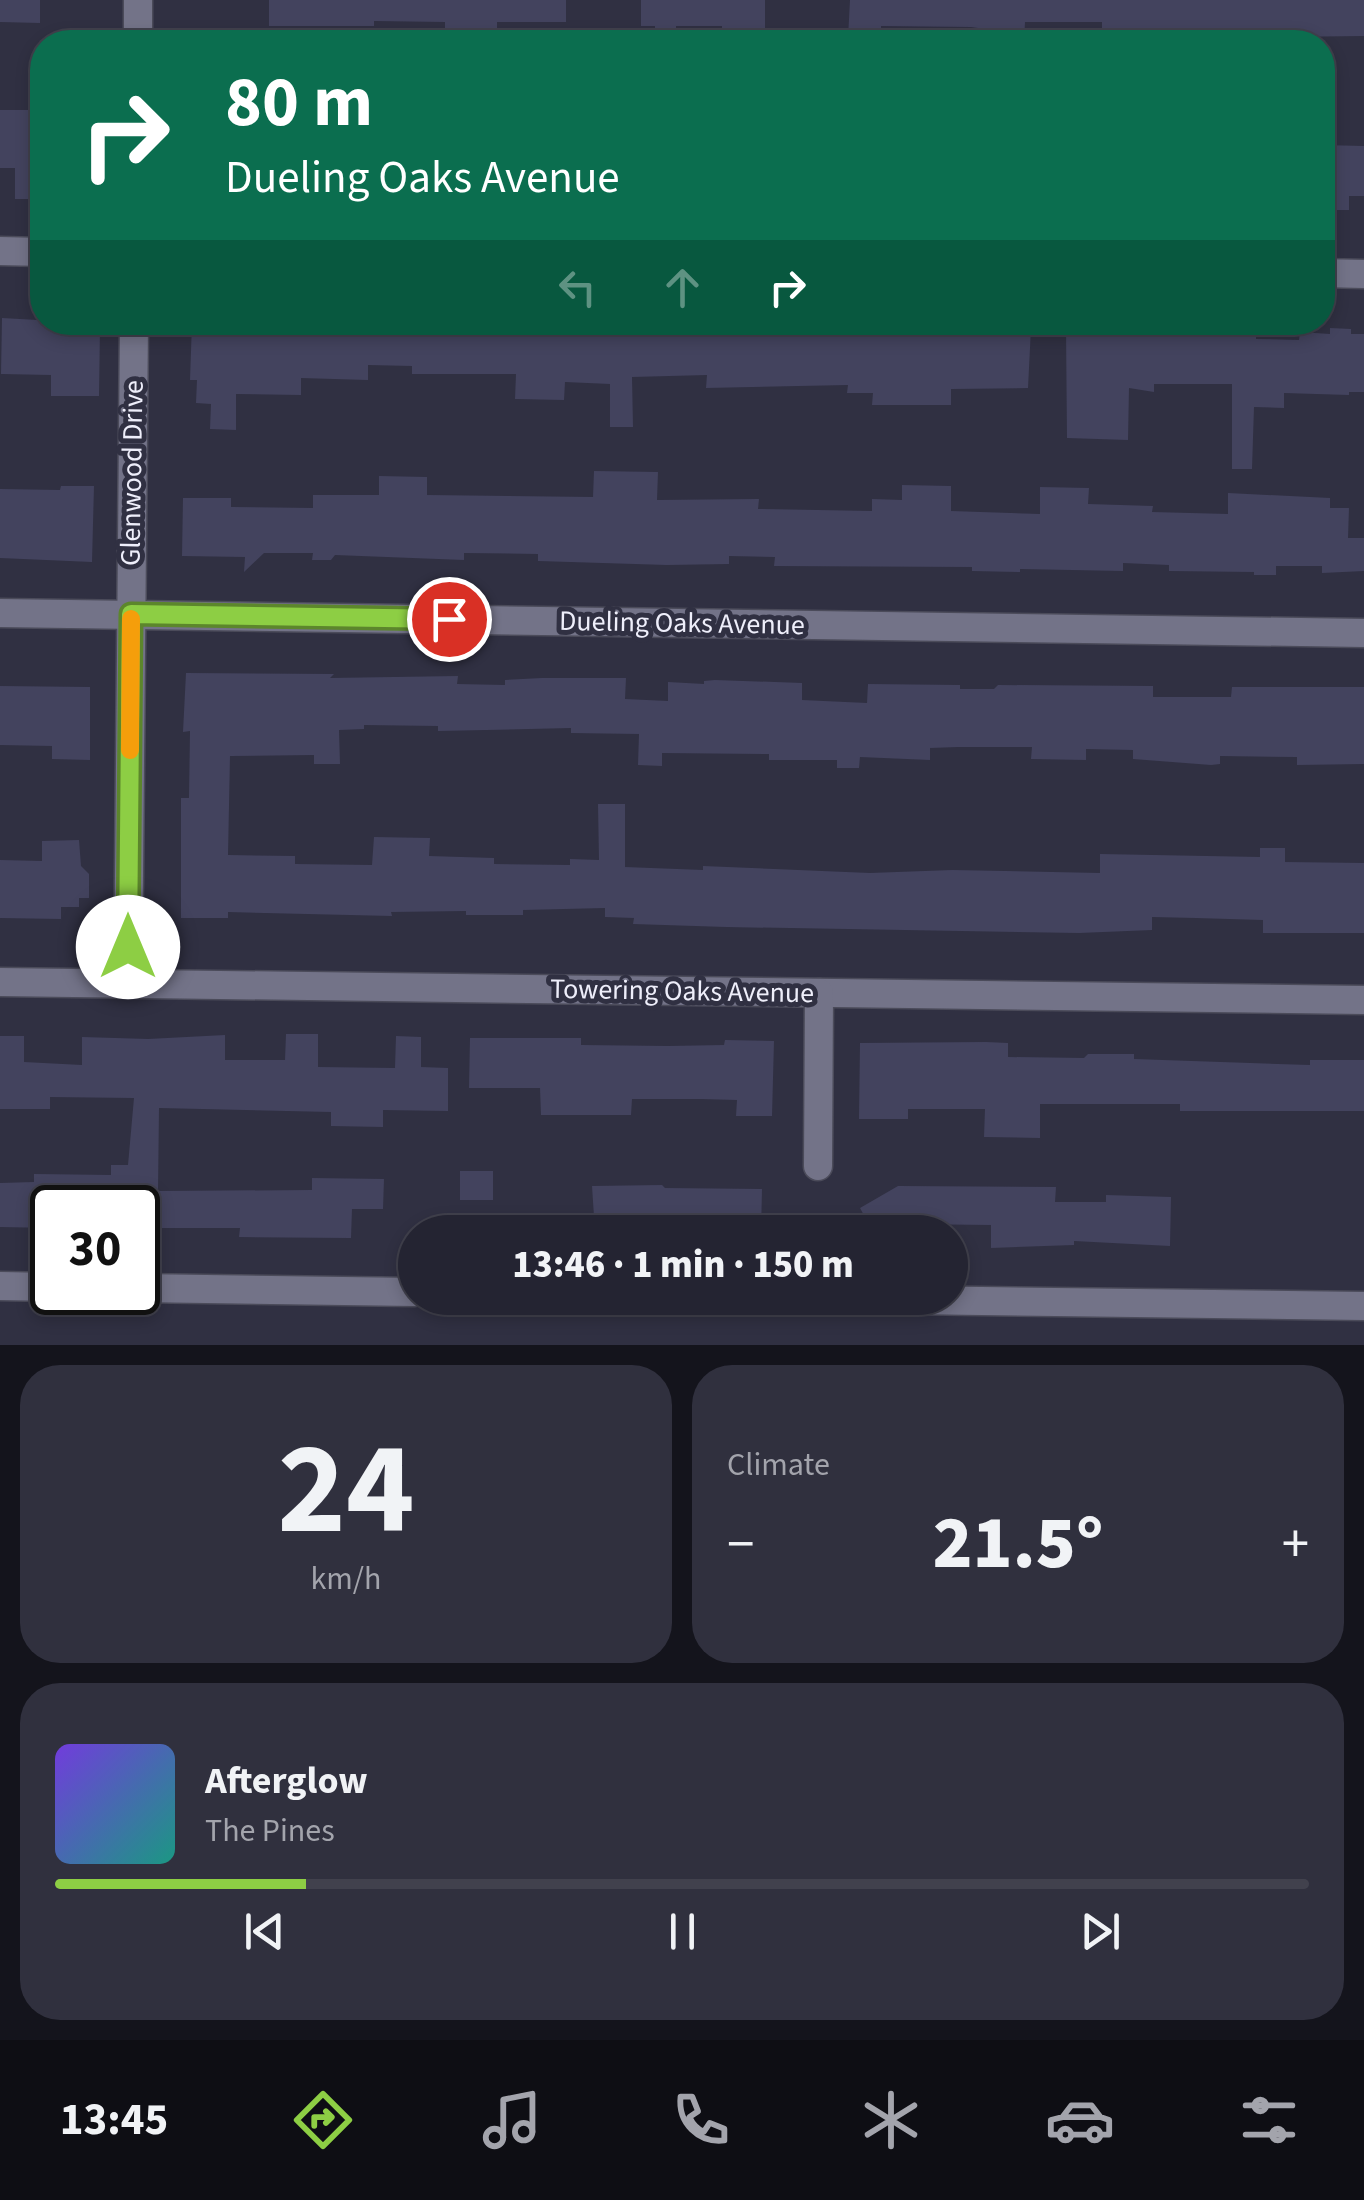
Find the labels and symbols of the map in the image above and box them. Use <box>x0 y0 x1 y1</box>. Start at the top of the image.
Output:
street label: Glenwood Drive <box>110 380 154 566</box>
pin <box>407 577 492 662</box>
street label: Dueling Oaks Avenue <box>559 601 805 645</box>
position arrow <box>76 895 180 999</box>
street label: Towering Oaks Avenue <box>550 969 814 1013</box>
speed limit sign: 30 <box>30 1185 160 1315</box>

